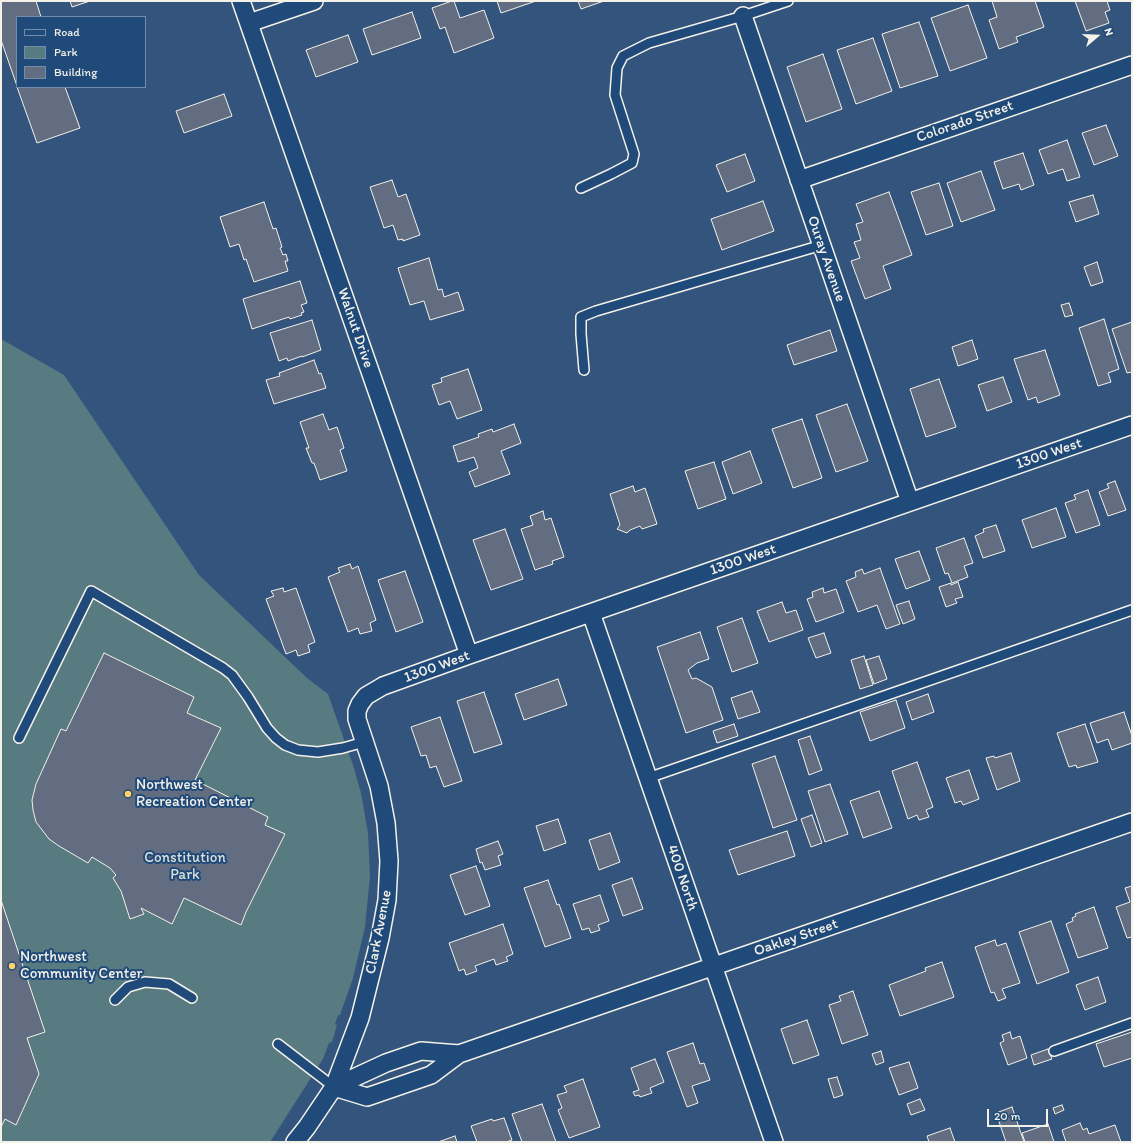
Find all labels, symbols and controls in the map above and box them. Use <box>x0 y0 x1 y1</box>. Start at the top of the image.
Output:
legend <box>16 16 146 88</box>
north arrow <box>1077 16 1117 56</box>
text: Road <box>54 25 80 39</box>
text: N <box>1101 26 1116 38</box>
text: Park <box>54 45 78 59</box>
text: Building <box>54 65 97 79</box>
street label: Colorado Street <box>914 97 1016 147</box>
street label: Ouray Avenue <box>803 214 849 304</box>
street label: Walnut Drive <box>333 286 377 370</box>
street label: 1300 West <box>1014 434 1084 474</box>
street label: 1300 West <box>708 540 778 580</box>
street label: 1300 West <box>402 647 472 687</box>
place label: Northwest Recreation Center <box>136 776 253 811</box>
marker: Northwest Recreation Center <box>123 789 133 799</box>
street label: 400 North <box>662 843 702 913</box>
park label: Constitution Park <box>144 849 226 884</box>
street label: Clark Avenue <box>362 888 396 976</box>
street label: Oakley Street <box>752 915 840 961</box>
place label: Northwest Community Center <box>20 948 143 983</box>
marker: Northwest Community Center <box>7 961 17 971</box>
scale bar <box>989 1101 1050 1127</box>
text: 20 m <box>994 1109 1021 1123</box>

